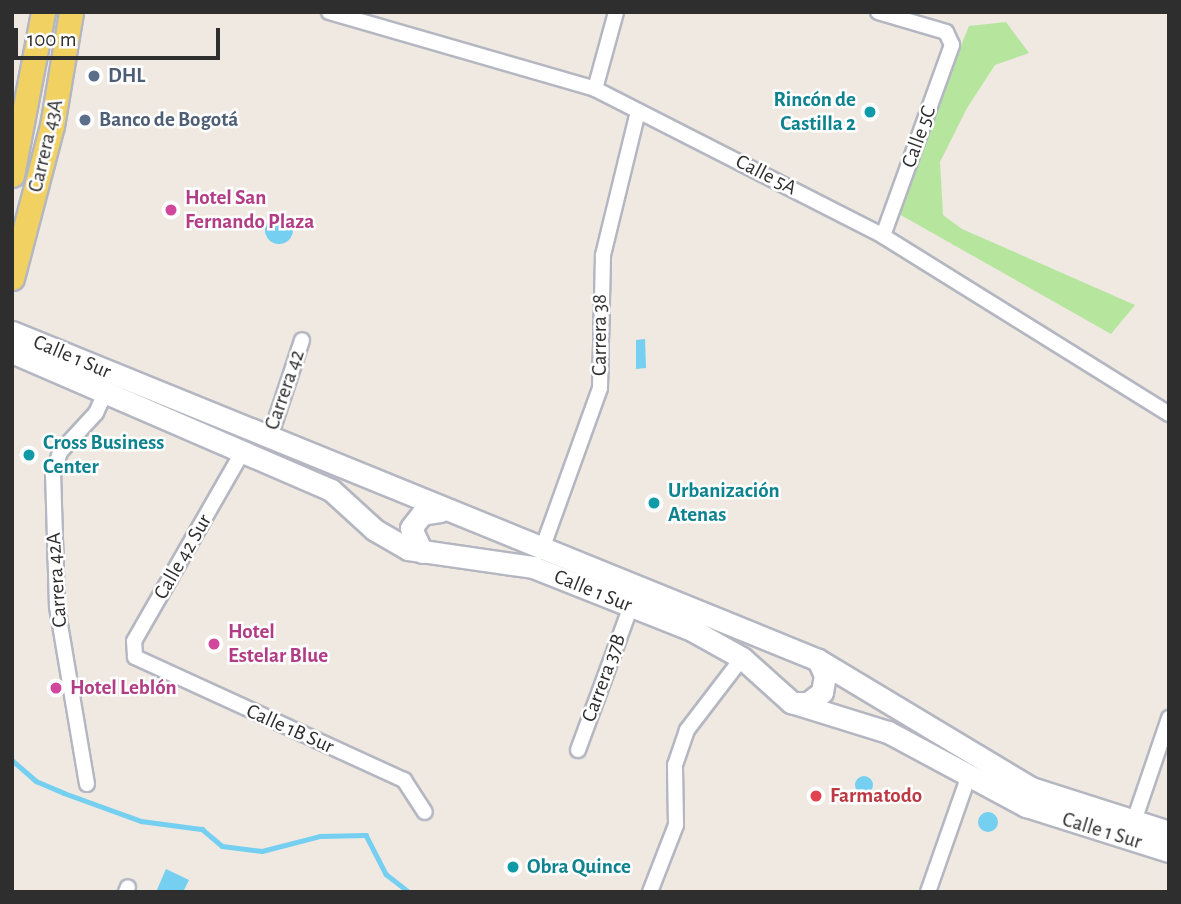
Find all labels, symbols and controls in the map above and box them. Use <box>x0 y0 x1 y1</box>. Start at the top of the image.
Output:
scale bar <box>18 14 224 58</box>
text: 100 m <box>27 29 77 50</box>
place label: DHL <box>108 63 145 89</box>
marker: DHL <box>86 68 102 84</box>
place label: Rincón de Castilla 2 <box>773 87 856 137</box>
street label: Carrera 43A <box>23 97 69 195</box>
street label: Calle 5C <box>896 103 942 171</box>
marker: Rincón de Castilla 2 <box>862 104 878 120</box>
place label: Banco de Bogotá <box>99 107 238 133</box>
marker: Banco de Bogotá <box>77 112 93 128</box>
street label: Calle 5A <box>731 149 801 201</box>
place label: Hotel San Fernando Plaza <box>185 185 314 235</box>
marker: Hotel San Fernando Plaza <box>163 202 179 218</box>
street label: Carrera 38 <box>587 294 613 376</box>
street label: Calle 1 Sur <box>29 329 115 385</box>
street label: Carrera 42 <box>260 347 310 433</box>
place label: Cross Business Center <box>43 430 164 480</box>
marker: Cross Business Center <box>21 447 37 463</box>
place label: Urbanización Atenas <box>668 478 780 528</box>
marker: Urbanización Atenas <box>646 495 662 511</box>
street label: Calle 42 Sur <box>148 510 218 604</box>
street label: Carrera 42A <box>41 532 73 628</box>
street label: Calle 1 Sur <box>550 564 636 618</box>
place label: Hotel Estelar Blue <box>228 619 328 669</box>
street label: Carrera 37B <box>576 630 632 726</box>
marker: Hotel Estelar Blue <box>206 636 222 652</box>
place label: Hotel Leblón <box>70 675 177 701</box>
marker: Hotel Leblón <box>48 680 64 696</box>
street label: Calle 1B Sur <box>242 699 338 759</box>
place label: Farmatodo <box>830 783 922 809</box>
marker: Farmatodo <box>808 788 824 804</box>
street label: Calle 1 Sur <box>1059 807 1145 855</box>
place label: Obra Quince <box>527 854 631 880</box>
marker: Obra Quince <box>505 859 521 875</box>

